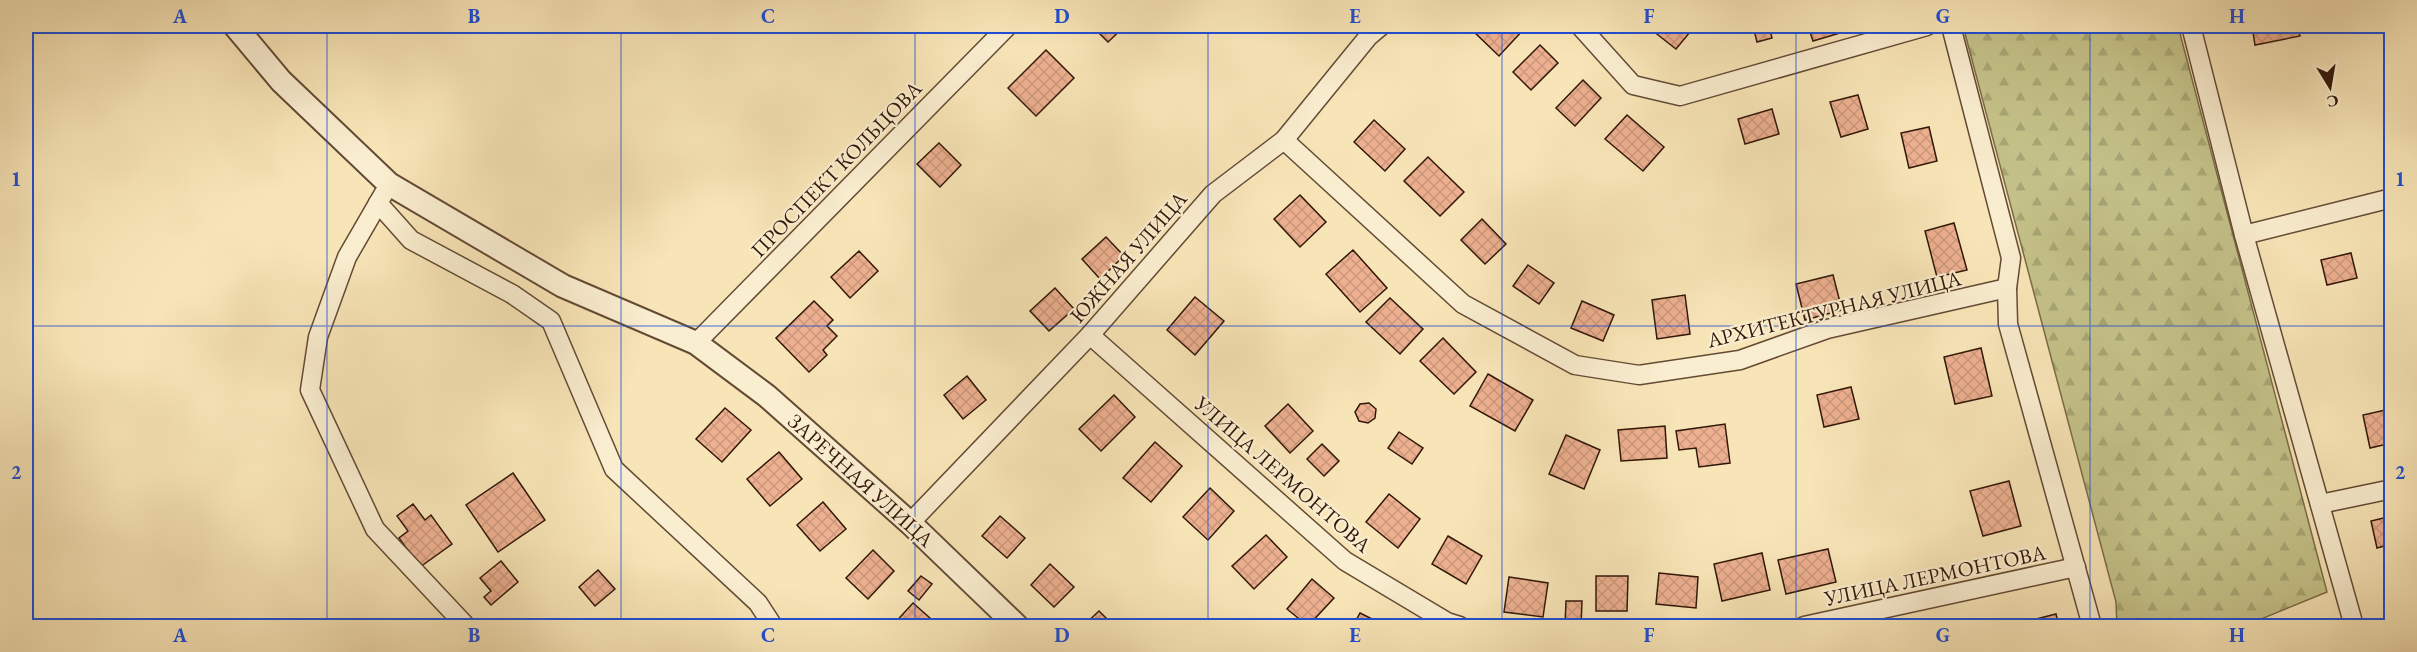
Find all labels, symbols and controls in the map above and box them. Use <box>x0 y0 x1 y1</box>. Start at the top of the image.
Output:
text: A <box>172 3 188 29</box>
text: B <box>468 3 480 29</box>
text: C <box>761 3 775 29</box>
text: D <box>1054 3 1070 29</box>
text: E <box>1349 3 1361 29</box>
text: F <box>1644 3 1655 29</box>
text: G <box>1936 3 1950 29</box>
text: H <box>2229 3 2245 29</box>
north arrow <box>2300 57 2360 117</box>
street label: ПРОСПЕКТ КОЛЬЦОВА <box>745 75 928 263</box>
text: С <box>2325 90 2340 113</box>
text: 1 <box>11 166 21 192</box>
text: 1 <box>2395 166 2405 192</box>
street label: ЮЖНАЯ УЛИЦА <box>1063 185 1193 328</box>
street label: АРХИТЕКТУРНАЯ УЛИЦА <box>1703 264 1964 354</box>
street label: УЛИЦА ЛЕРМОНТОВА <box>1188 389 1377 558</box>
street label: ЗАРЕЧНАЯ УЛИЦА <box>782 407 940 553</box>
text: 2 <box>11 459 22 485</box>
text: 2 <box>2395 459 2406 485</box>
street label: УЛИЦА ЛЕРМОНТОВА <box>1821 538 2049 612</box>
text: A <box>172 622 188 648</box>
text: B <box>468 622 480 648</box>
text: C <box>761 622 775 648</box>
text: D <box>1054 622 1070 648</box>
text: E <box>1349 622 1361 648</box>
text: F <box>1644 622 1655 648</box>
text: G <box>1936 622 1950 648</box>
text: H <box>2229 622 2245 648</box>

